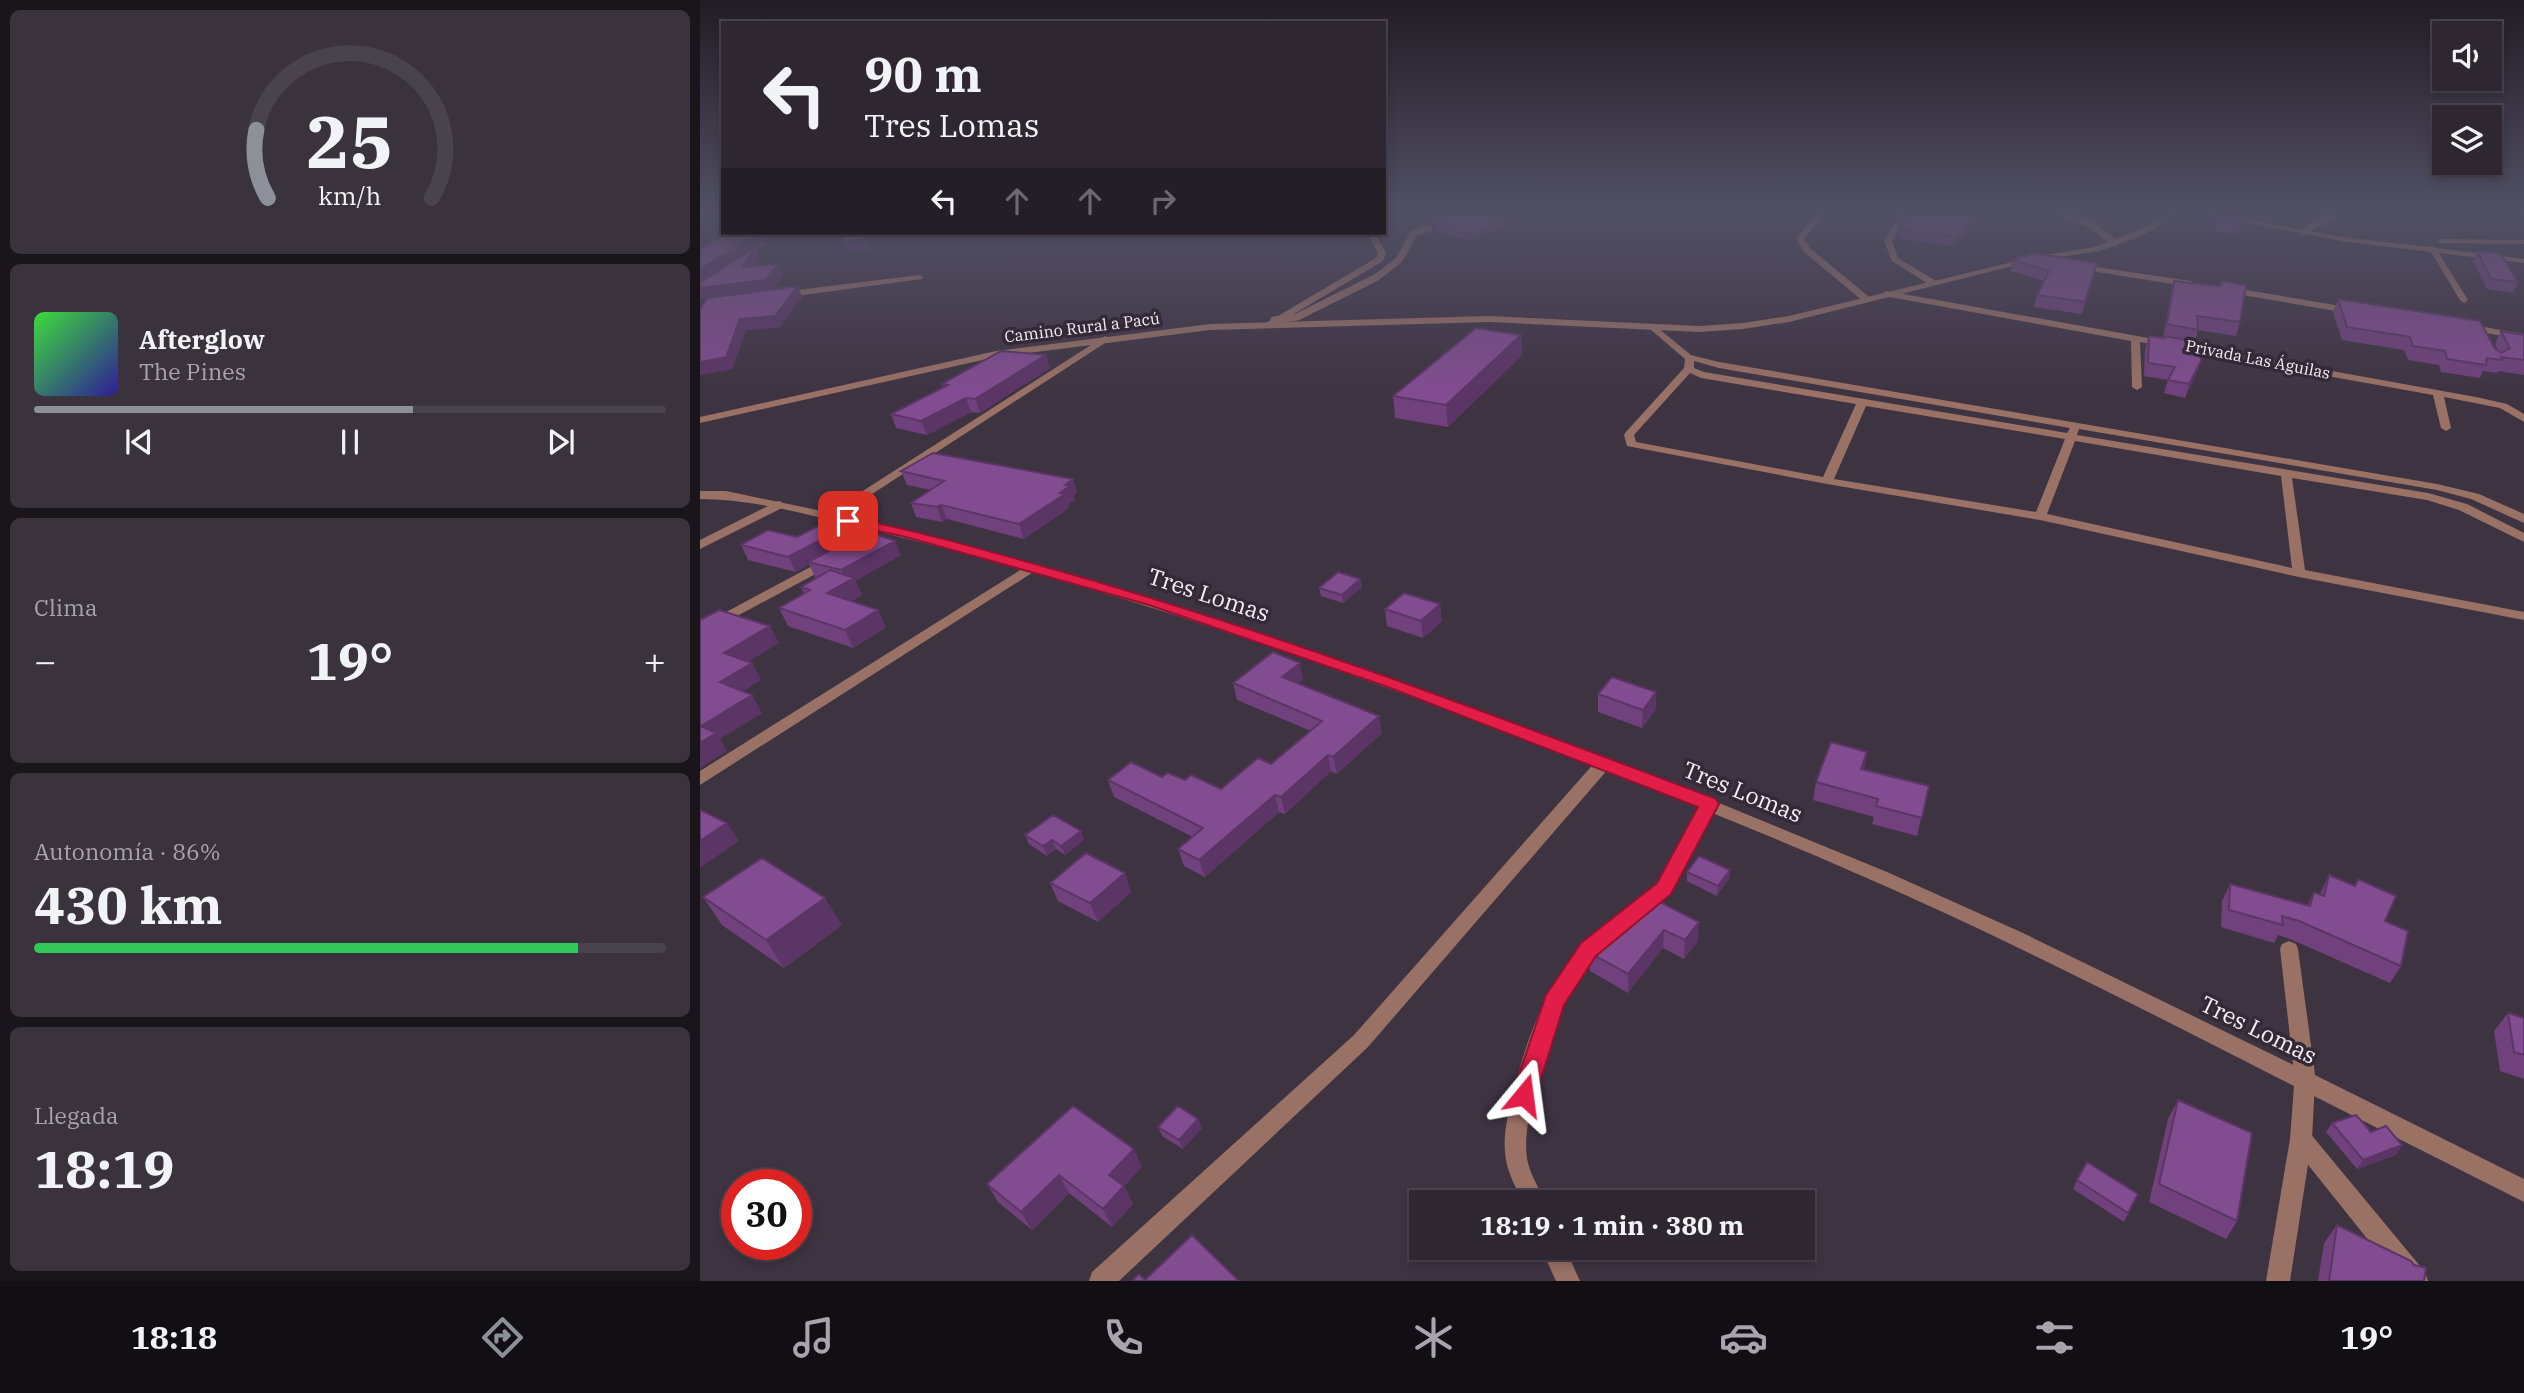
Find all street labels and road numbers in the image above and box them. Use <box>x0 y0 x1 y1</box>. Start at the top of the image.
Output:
street label: Camino Rural a Pacú <box>1003 308 1161 346</box>
street label: Privada Las Águilas <box>2184 334 2332 383</box>
street label: Tres Lomas <box>1144 560 1274 628</box>
street label: Tres Lomas <box>1679 753 1807 829</box>
street label: Tres Lomas <box>2196 988 2322 1070</box>

